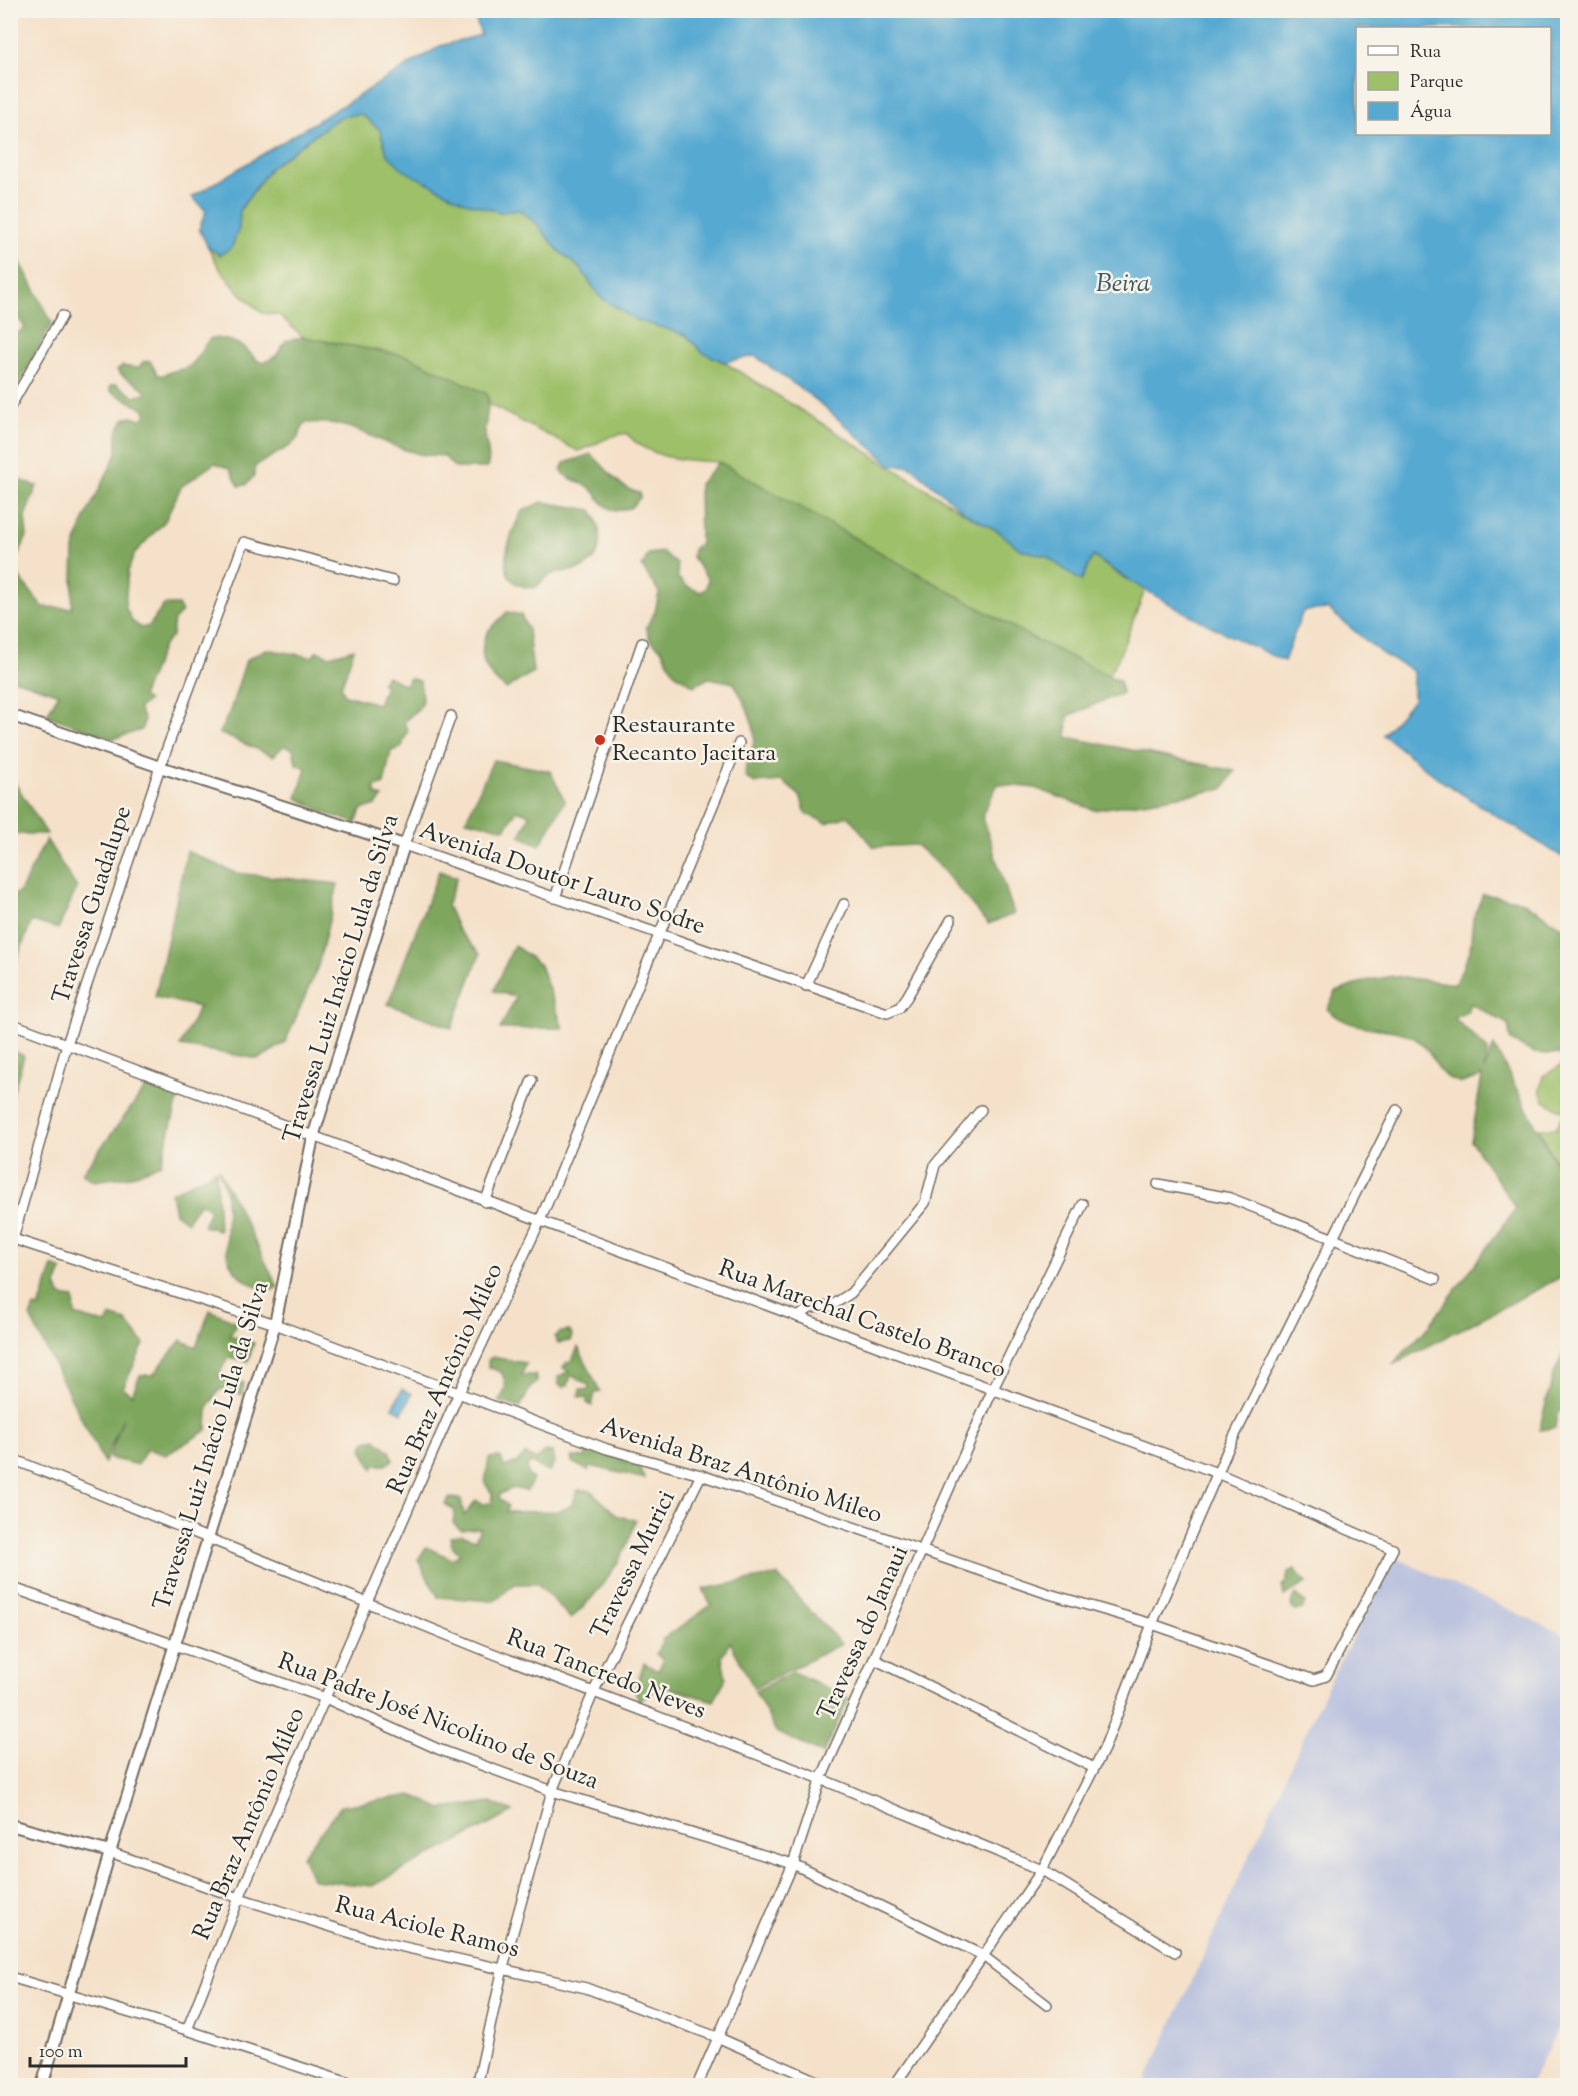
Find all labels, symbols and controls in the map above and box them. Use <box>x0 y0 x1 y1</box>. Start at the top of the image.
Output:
legend <box>1356 27 1551 135</box>
text: Rua <box>1410 40 1441 66</box>
text: Parque <box>1410 70 1463 96</box>
text: Água <box>1410 100 1452 126</box>
water label: Beira <box>1096 266 1150 303</box>
place label: Restaurante Recanto Jacitara <box>612 709 776 771</box>
marker: Restaurante Recanto Jacitara <box>593 733 607 747</box>
street label: Travessa Guadalupe <box>45 802 141 1008</box>
street label: Travessa Luiz Inácio Lula da Silva <box>276 810 408 1148</box>
street label: Avenida Doutor Lauro Sodre <box>414 814 710 944</box>
street label: Rua Marechal Castelo Branco <box>713 1252 1011 1388</box>
street label: Rua Braz Antônio Mileo <box>380 1258 512 1500</box>
street label: Travessa Luiz Inácio Lula da Silva <box>146 1277 278 1615</box>
street label: Avenida Braz Antônio Mileo <box>596 1409 886 1533</box>
street label: Travessa Murici <box>583 1485 685 1645</box>
street label: Travessa do Janaui <box>810 1540 918 1726</box>
street label: Rua Tancredo Neves <box>501 1621 711 1729</box>
street label: Rua Padre José Nicolino de Souza <box>273 1645 603 1799</box>
street label: Rua Braz Antônio Mileo <box>186 1703 314 1945</box>
street label: Rua Aciole Ramos <box>331 1889 523 1967</box>
scale bar <box>30 2030 186 2068</box>
text: 100 m <box>39 2040 83 2066</box>

